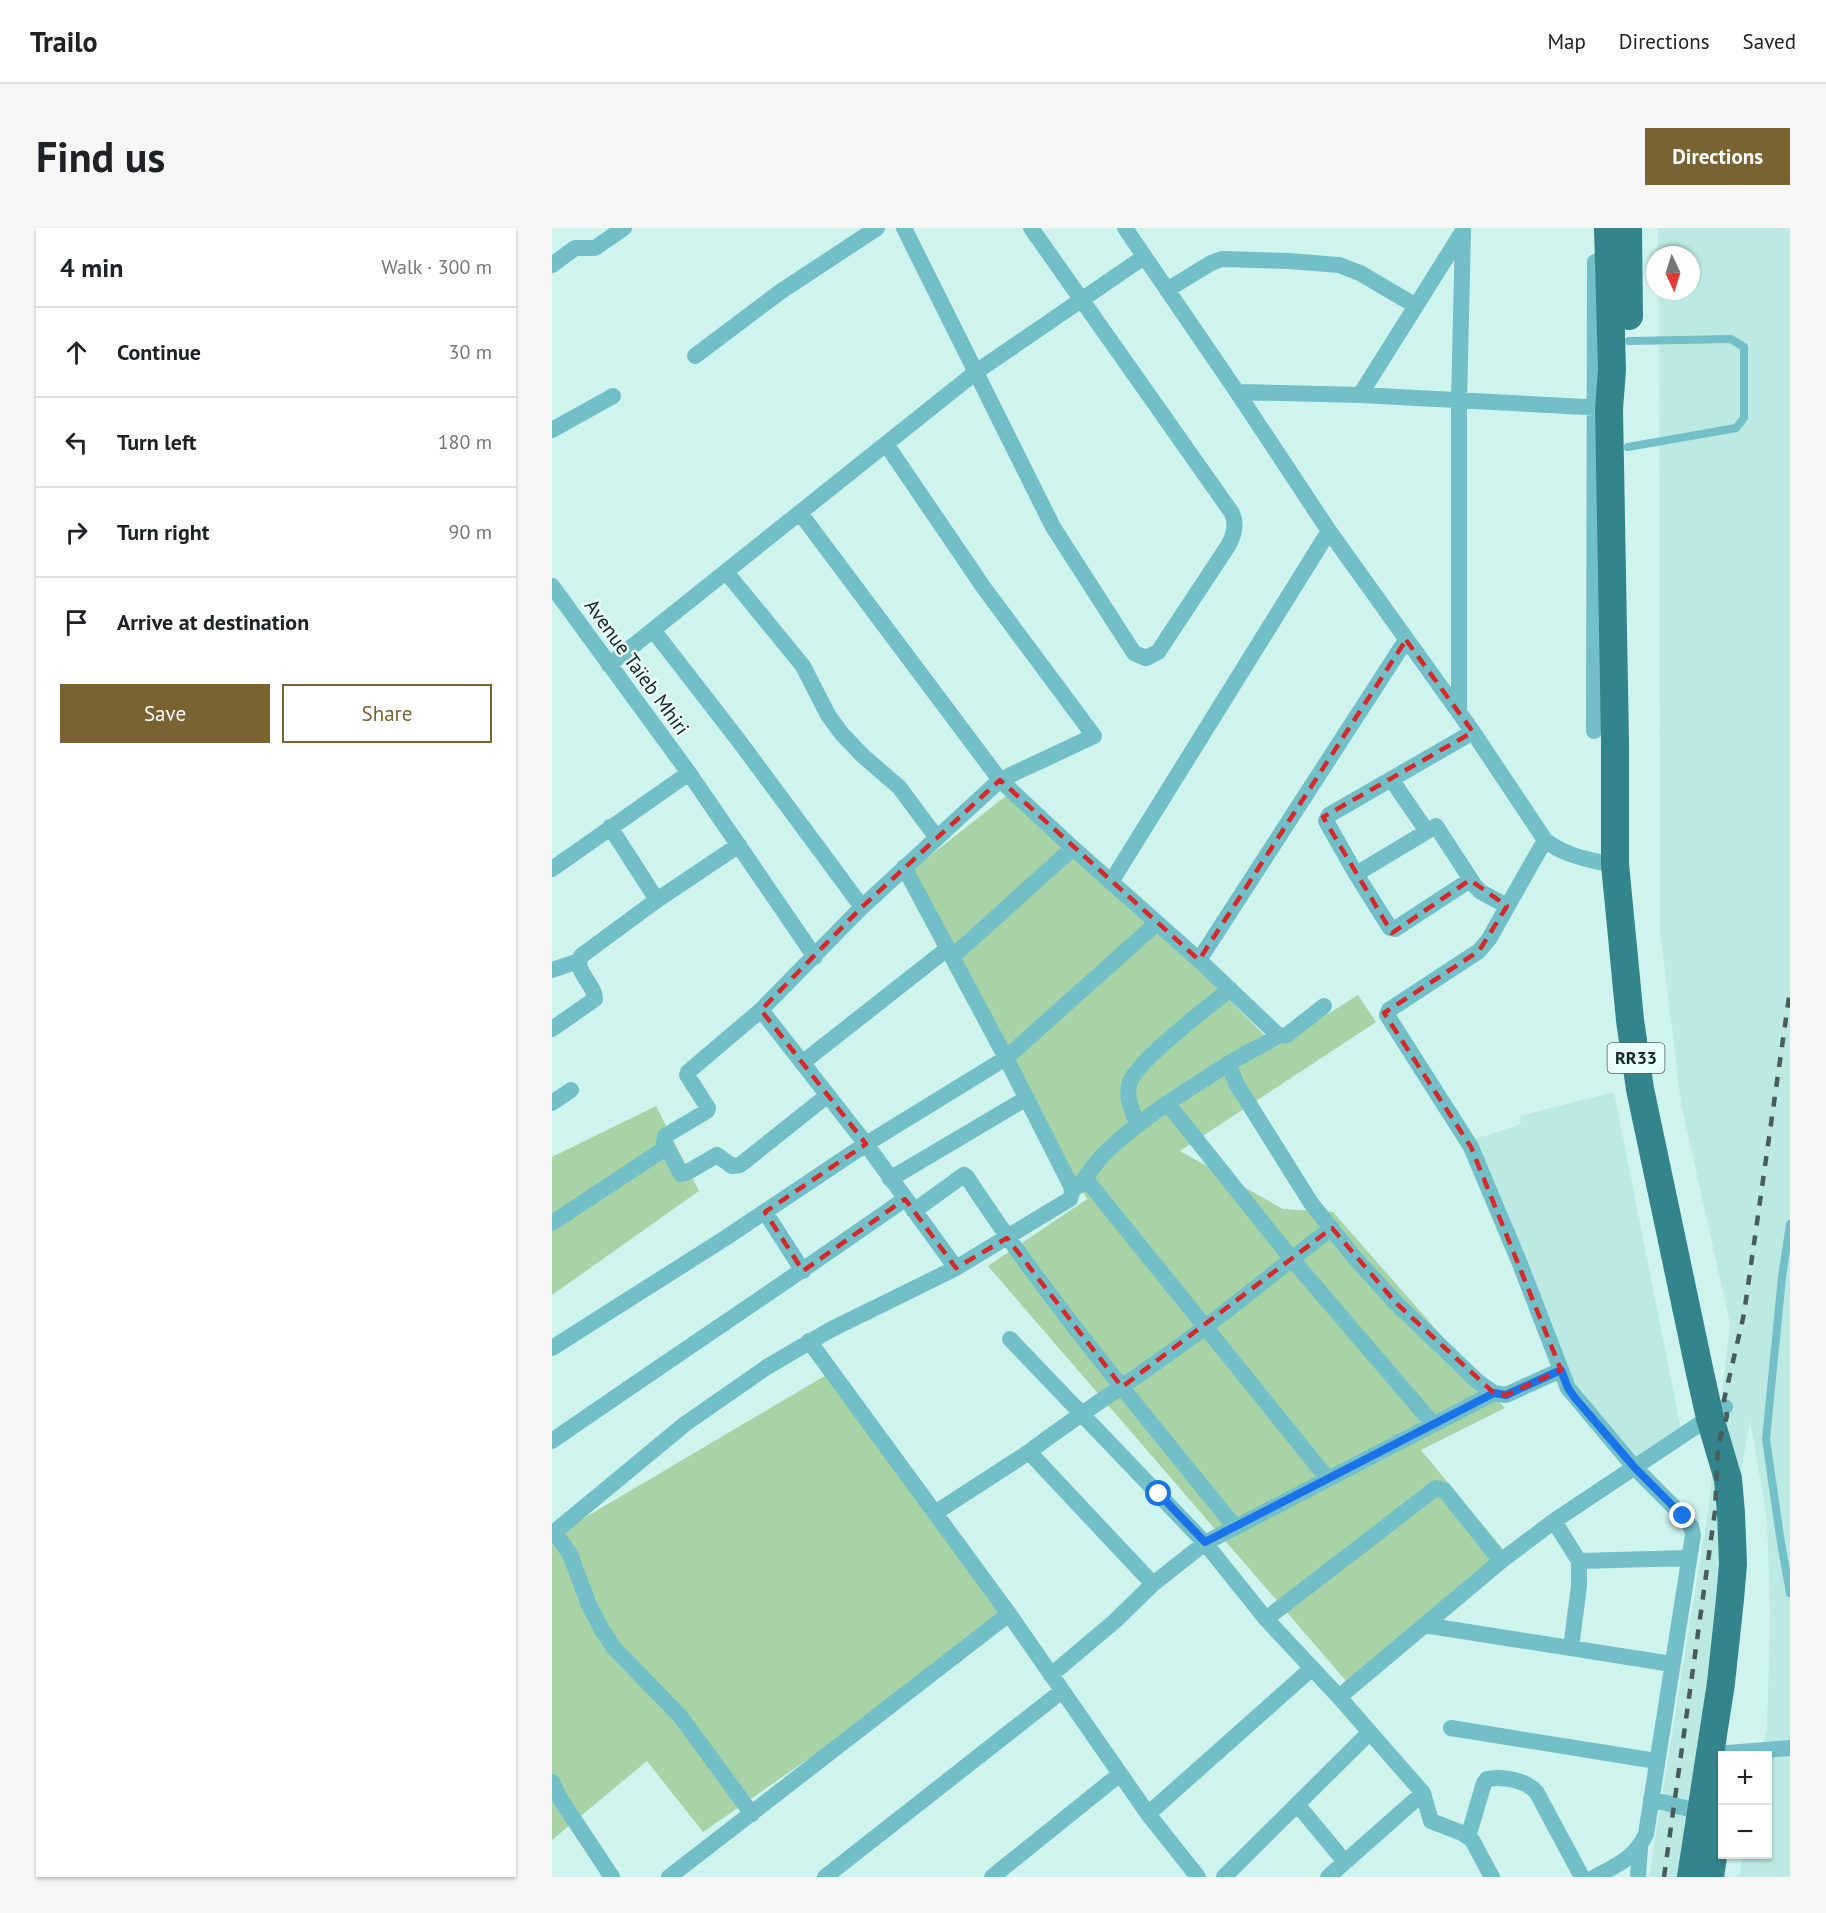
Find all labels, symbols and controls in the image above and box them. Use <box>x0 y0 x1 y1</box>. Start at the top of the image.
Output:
text: Trailo <box>30 23 97 60</box>
text: Map <box>1547 28 1586 55</box>
text: Directions <box>1619 28 1710 55</box>
text: Saved <box>1743 28 1796 55</box>
button: Directions <box>1645 128 1790 185</box>
text: Find us <box>36 129 165 184</box>
north arrow <box>1646 246 1700 300</box>
text: 4 min <box>60 251 123 284</box>
text: Walk · 300 m <box>381 254 492 280</box>
icon: ahead <box>60 336 93 369</box>
text: Continue <box>117 338 201 366</box>
text: 30 m <box>449 339 492 365</box>
icon: left <box>60 426 93 459</box>
text: Turn left <box>117 428 197 456</box>
text: 180 m <box>438 429 492 455</box>
icon: right <box>60 516 93 549</box>
text: Turn right <box>117 518 209 546</box>
text: 90 m <box>449 519 492 545</box>
street label: Avenue Taïeb Mhiri <box>579 594 695 740</box>
icon: arrive <box>60 606 93 639</box>
text: Arrive at destination <box>117 608 309 636</box>
button: Save <box>60 684 270 743</box>
button: Share <box>282 684 492 743</box>
road number: RR33 <box>1608 1043 1664 1073</box>
route start <box>1145 1480 1171 1506</box>
route end <box>1669 1502 1695 1528</box>
map controls <box>1718 1751 1772 1859</box>
button: + <box>1718 1751 1772 1805</box>
button: − <box>1718 1805 1772 1859</box>

